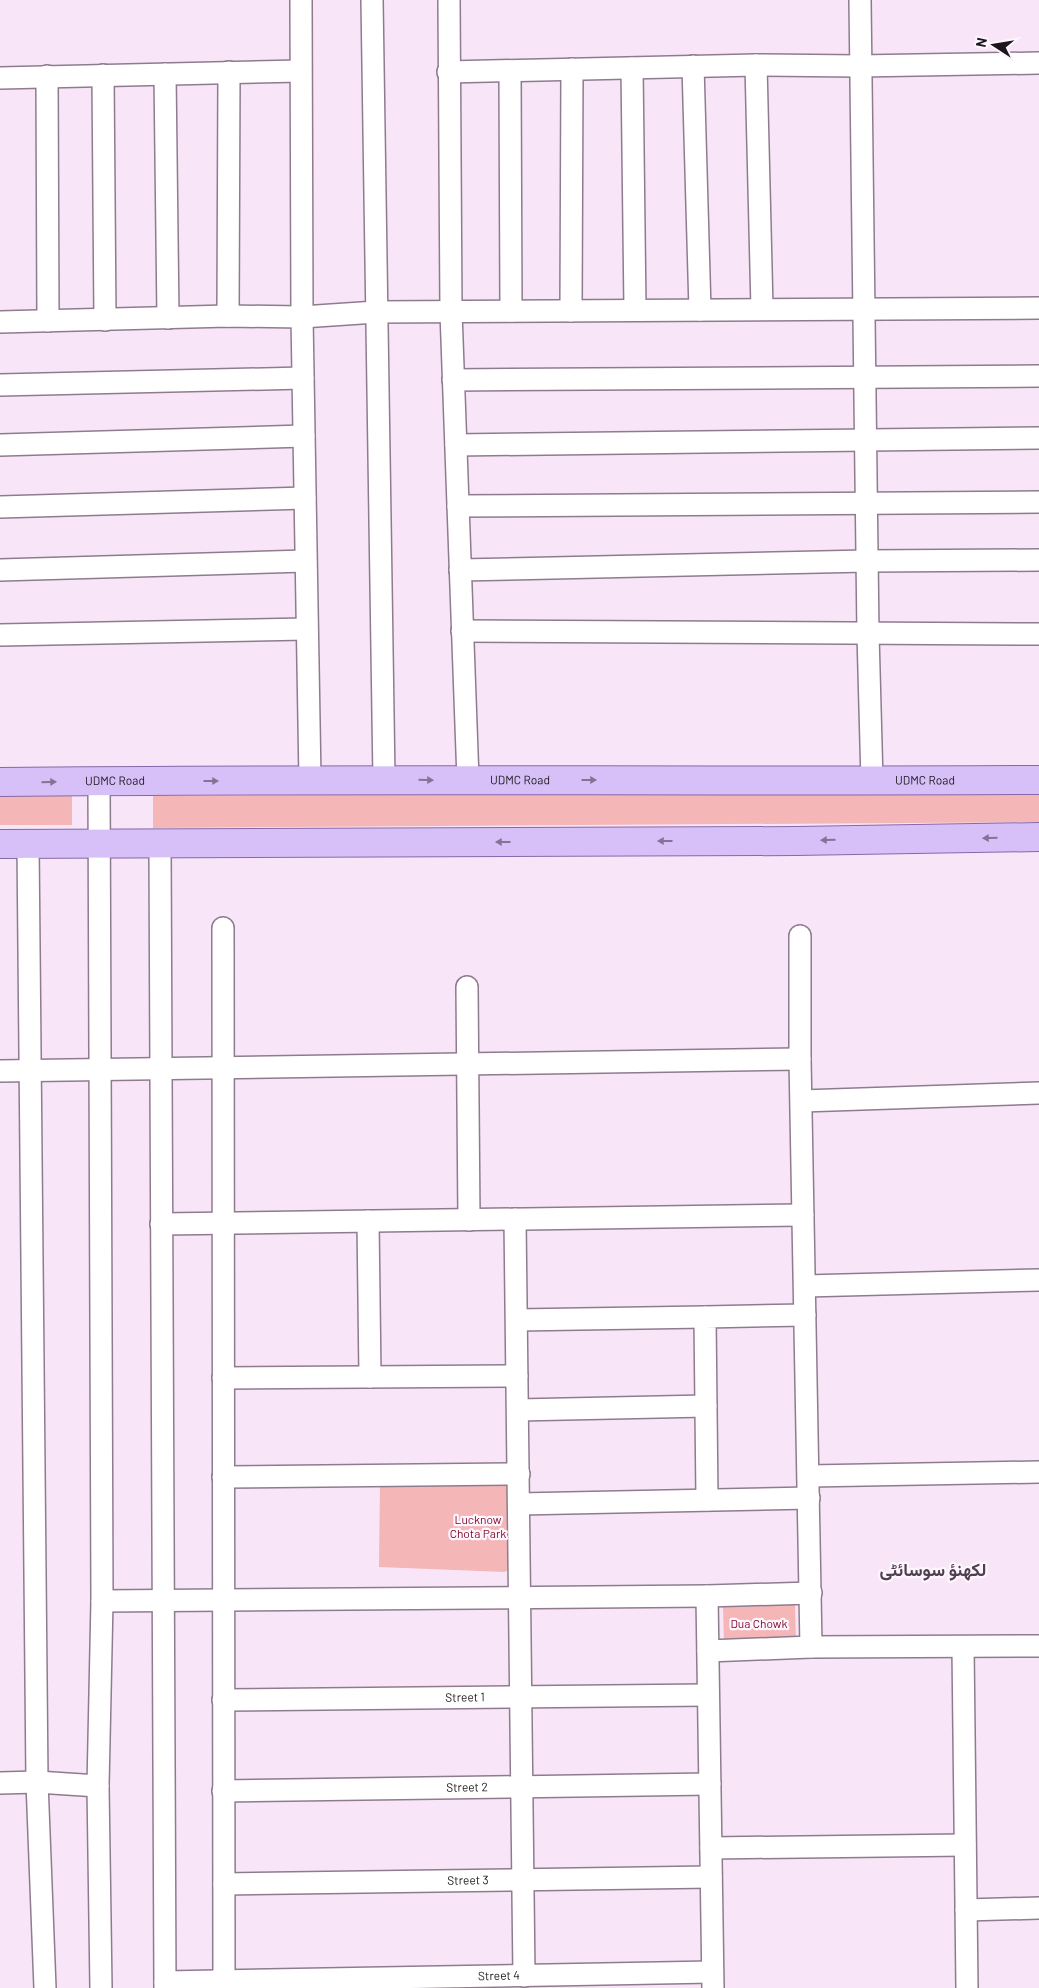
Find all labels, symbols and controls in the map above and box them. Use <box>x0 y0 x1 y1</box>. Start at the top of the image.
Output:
north arrow <box>969 20 1019 70</box>
text: N <box>972 36 990 49</box>
street label: UDMC Road <box>490 772 550 786</box>
street label: UDMC Road <box>895 772 955 787</box>
street label: UDMC Road <box>85 773 145 787</box>
one-way arrow <box>418 776 434 784</box>
one-way arrow <box>581 776 597 784</box>
one-way arrow <box>203 777 219 785</box>
one-way arrow <box>41 778 57 786</box>
one-way arrow <box>982 834 998 842</box>
one-way arrow <box>820 836 836 844</box>
one-way arrow <box>657 837 673 845</box>
one-way arrow <box>495 838 511 846</box>
park label: Lucknow Chota Park <box>450 1512 506 1540</box>
district label: لکھنؤ سوسائٹی <box>880 1558 986 1581</box>
park label: Dua Chowk <box>731 1616 787 1630</box>
street label: Street 1 <box>445 1689 485 1704</box>
street label: Street 2 <box>446 1779 488 1794</box>
street label: Street 3 <box>447 1872 489 1887</box>
street label: Street 4 <box>478 1968 520 1982</box>

